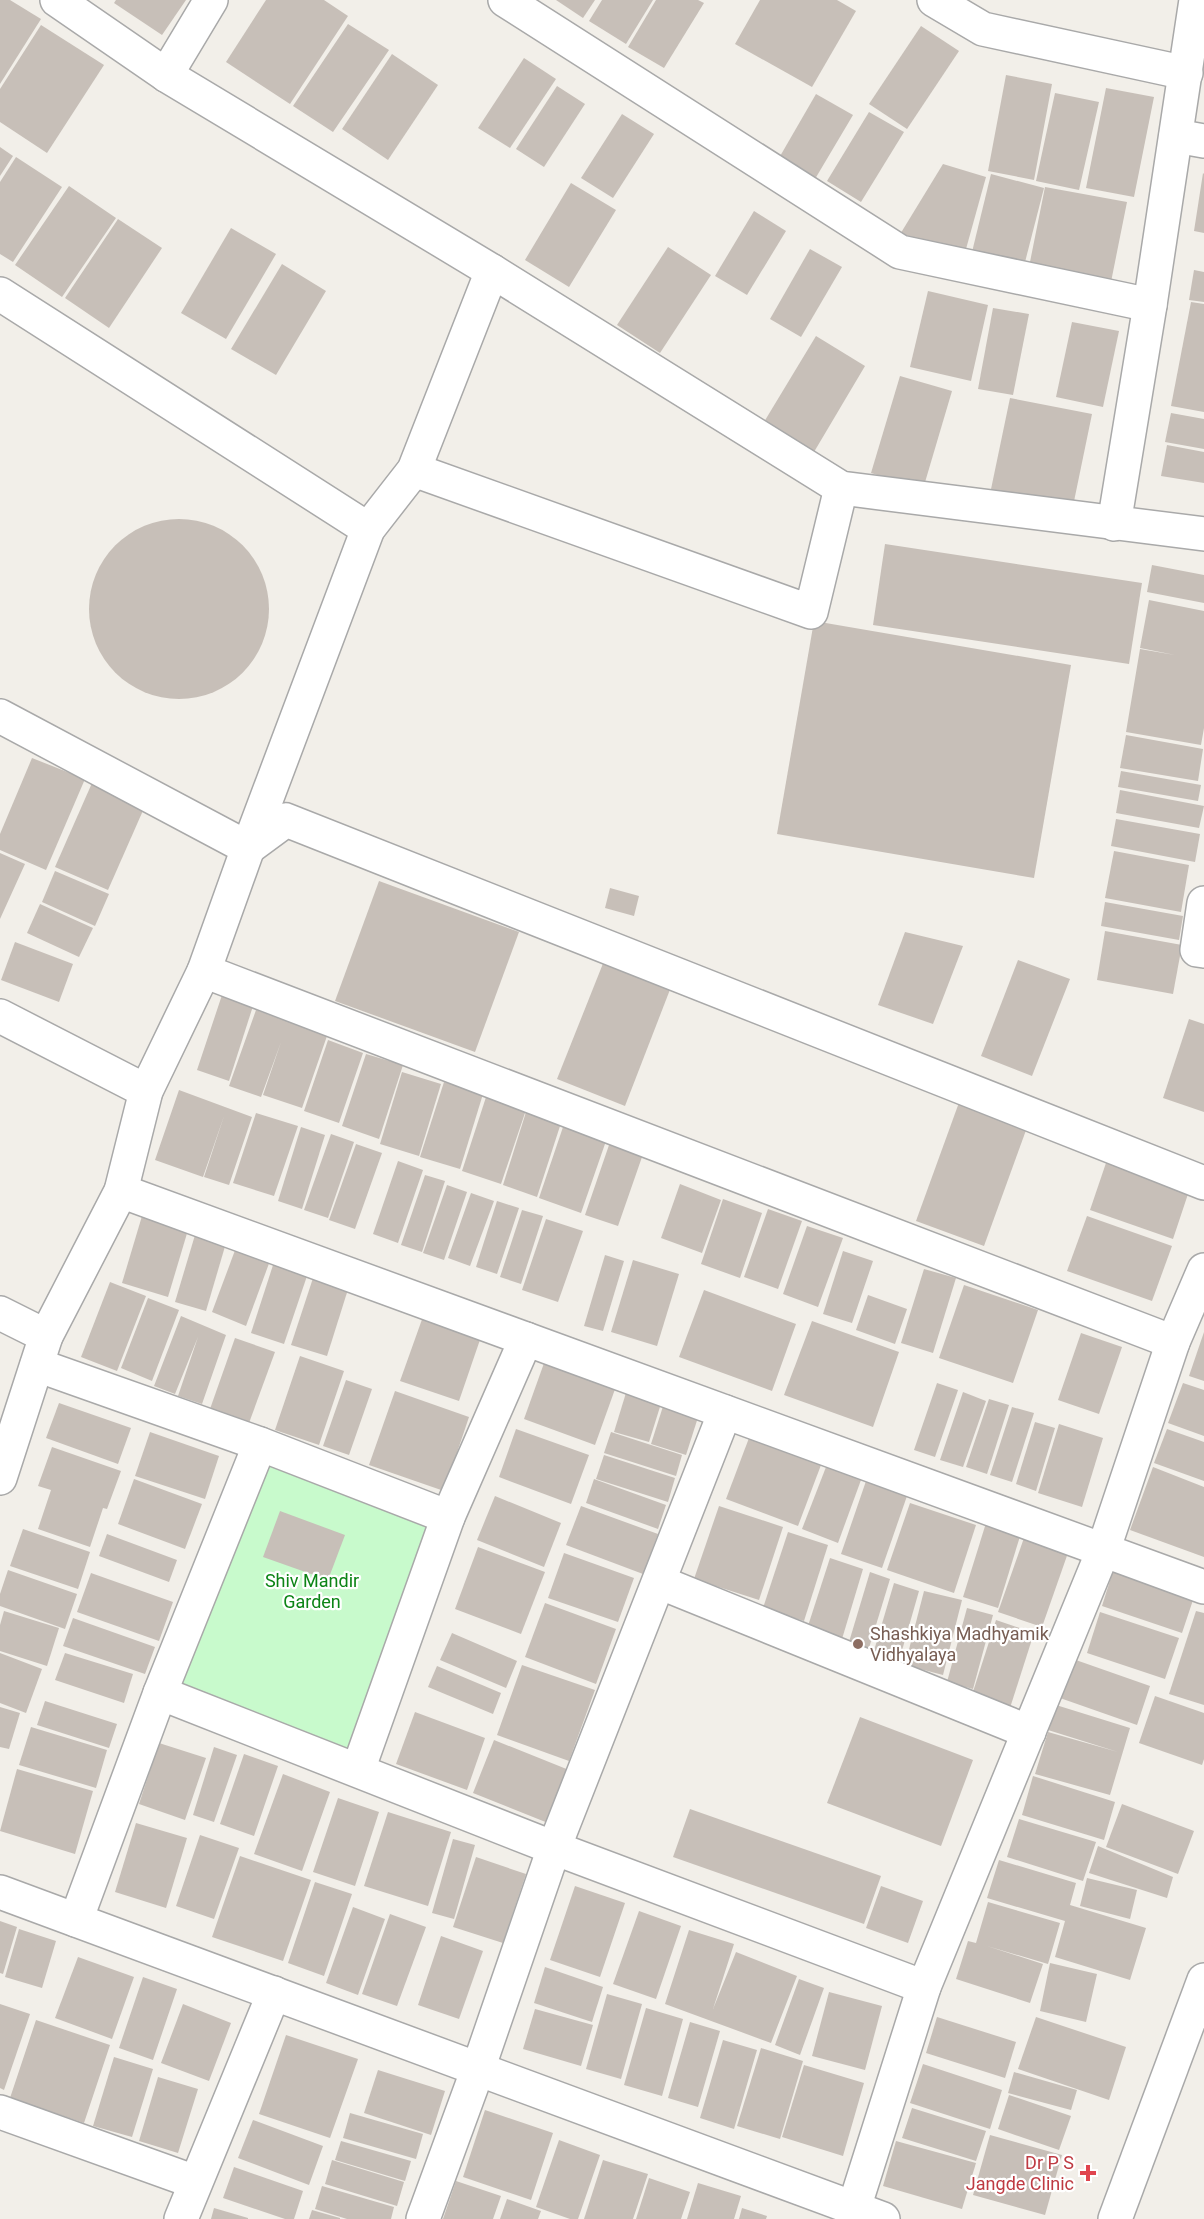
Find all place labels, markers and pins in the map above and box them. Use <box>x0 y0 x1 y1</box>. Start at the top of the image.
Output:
place label: Shashkiya Madhyamik Vidhyalaya <box>870 1623 1050 1665</box>
marker: Shashkiya Madhyamik Vidhyalaya <box>851 1637 865 1651</box>
place label: Dr P S Jangde Clinic <box>966 2152 1074 2194</box>
marker: Dr P S Jangde Clinic <box>1079 2164 1097 2182</box>

